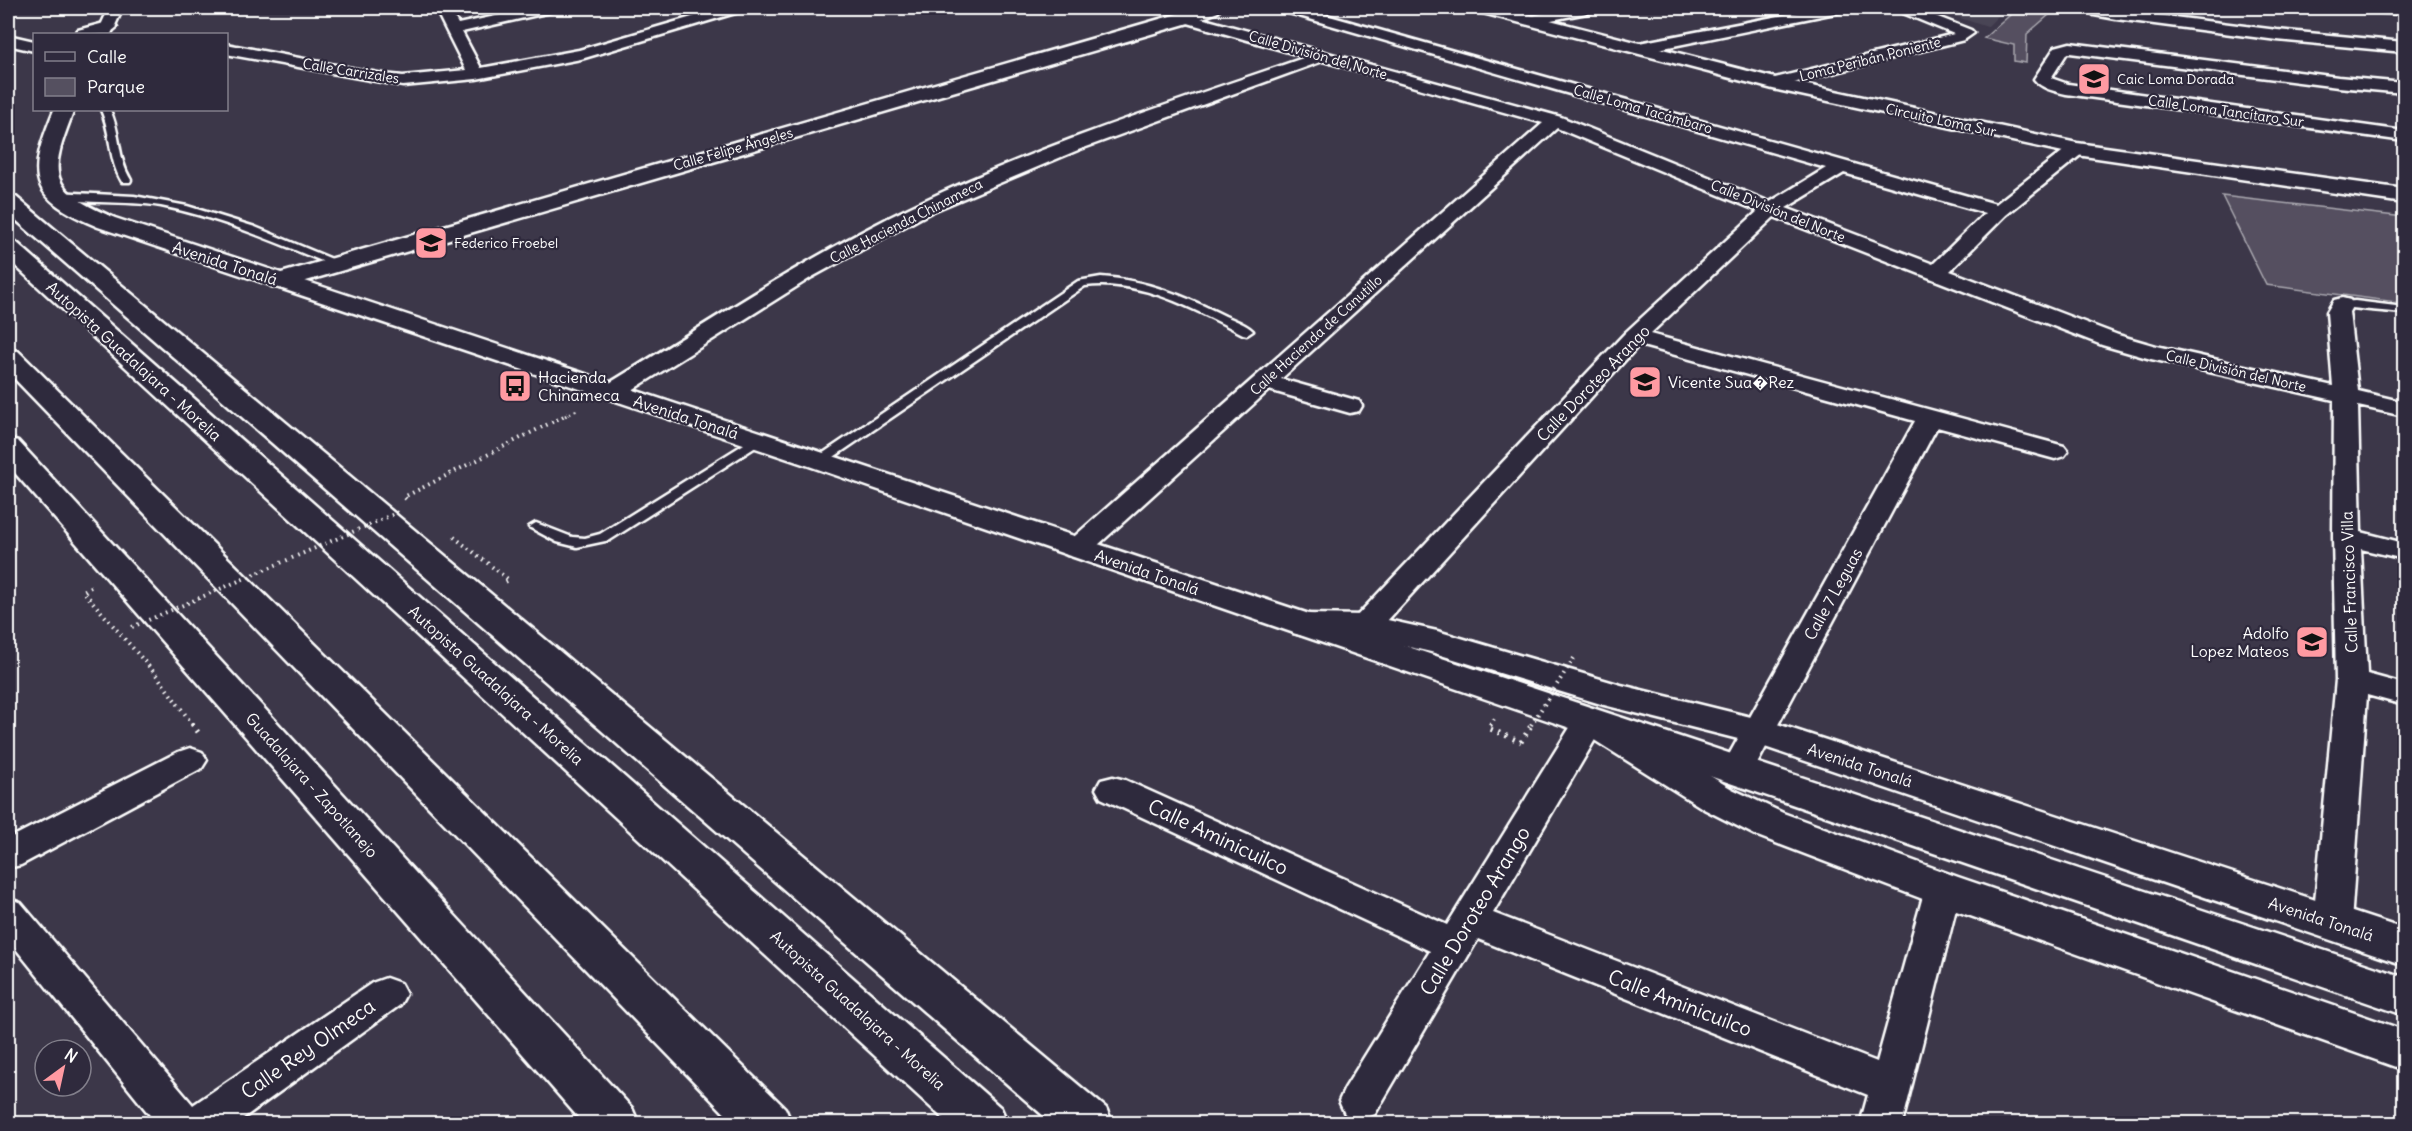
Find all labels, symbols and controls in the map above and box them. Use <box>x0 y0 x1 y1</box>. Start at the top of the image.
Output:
street label: Calle División del Norte <box>1247 27 1389 83</box>
legend <box>33 33 228 111</box>
street label: Loma Peribán Poniente <box>1797 33 1943 85</box>
text: Calle <box>87 45 127 68</box>
street label: Calle Carrizales <box>301 54 401 88</box>
school or university icon: Caic Loma Dorada <box>2076 61 2112 97</box>
place label: Caic Loma Dorada <box>2117 70 2234 88</box>
text: Parque <box>87 75 145 98</box>
street label: Calle Loma Tacámbaro <box>1571 81 1715 138</box>
street label: Calle Loma Tancítaro Sur <box>2147 91 2305 131</box>
street label: Circuito Loma Sur <box>1884 99 1998 141</box>
street label: Calle Felipe Ángeles <box>671 123 795 175</box>
street label: Calle Hacienda Chinameca <box>827 175 985 267</box>
street label: Calle División del Norte <box>1708 176 1848 246</box>
school or university icon: Federico Froebel <box>413 225 449 261</box>
place label: Federico Froebel <box>454 234 558 252</box>
street label: Avenida Tonalá <box>170 237 280 289</box>
street label: Calle Hacienda de Canutillo <box>1246 271 1386 399</box>
street label: Autopista Guadalajara - Morelia <box>42 277 226 445</box>
street label: Calle Doroteo Arango <box>1532 321 1654 445</box>
street label: Calle División del Norte <box>2164 346 2308 396</box>
school or university icon: Vicente Sua�Rez <box>1627 364 1663 400</box>
place label: Hacienda Chinameca <box>538 367 620 405</box>
bus stop icon: Hacienda Chinameca <box>497 368 533 404</box>
place label: Vicente Sua�Rez <box>1668 372 1795 392</box>
street label: Avenida Tonalá <box>631 391 741 443</box>
street label: Calle Francisco Villa <box>2337 511 2361 653</box>
street label: Calle 7 Leguas <box>1799 544 1867 644</box>
street label: Avenida Tonalá <box>1092 545 1202 599</box>
street label: Autopista Guadalajara - Morelia <box>404 601 588 769</box>
place label: Adolfo Lopez Mateos <box>2190 623 2289 661</box>
school or university icon: Adolfo Lopez Mateos <box>2294 624 2330 660</box>
street label: Guadalajara - Zapotlanejo <box>242 708 382 862</box>
street label: Avenida Tonalá <box>1805 739 1915 791</box>
street label: Calle Aminicuilco <box>1144 793 1292 880</box>
street label: Calle Doroteo Arango <box>1414 822 1535 1000</box>
street label: Avenida Tonalá <box>2266 893 2376 945</box>
street label: Autopista Guadalajara - Morelia <box>766 926 950 1094</box>
street label: Calle Aminicuilco <box>1605 964 1756 1041</box>
street label: Calle Rey Olmeca <box>236 993 380 1104</box>
north arrow <box>33 1038 93 1098</box>
text: N <box>61 1044 81 1067</box>

